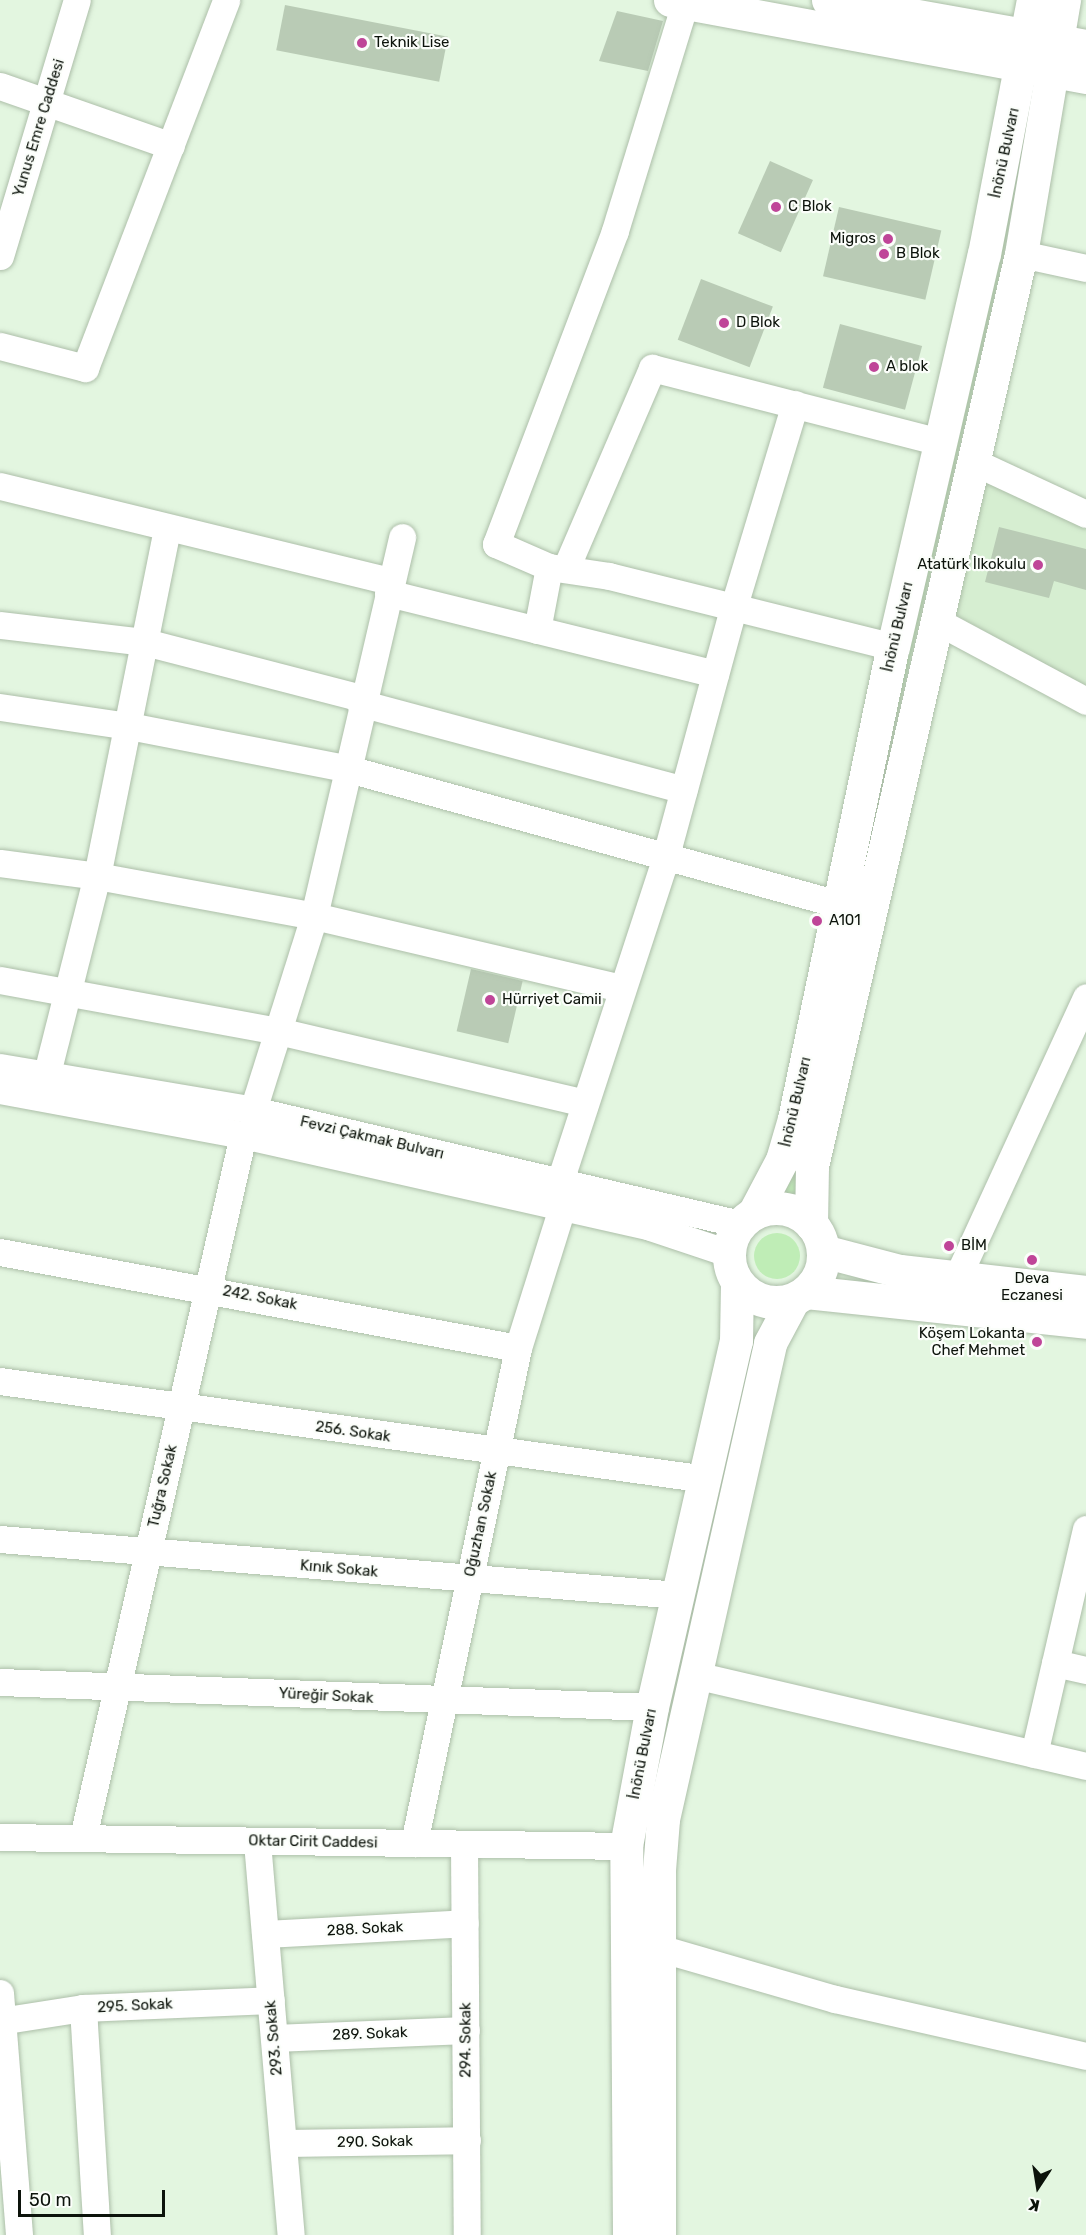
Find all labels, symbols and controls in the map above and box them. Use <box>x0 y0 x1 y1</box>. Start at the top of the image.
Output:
place label: Teknik Lise <box>374 34 450 52</box>
marker: Teknik Lise <box>355 36 369 50</box>
street label: Yunus Emre Caddesi <box>9 57 69 199</box>
street label: İnönü Bulvarı <box>987 106 1023 200</box>
place label: C Blok <box>788 198 832 216</box>
marker: C Blok <box>769 200 783 214</box>
place label: Migros <box>830 230 876 248</box>
marker: Migros <box>881 232 895 246</box>
place label: B Blok <box>896 245 940 263</box>
marker: B Blok <box>877 247 891 261</box>
place label: D Blok <box>736 314 780 332</box>
marker: D Blok <box>717 316 731 330</box>
place label: A blok <box>886 358 929 376</box>
marker: A blok <box>867 360 881 374</box>
place label: Atatürk İlkokulu <box>917 556 1026 574</box>
marker: Atatürk İlkokulu <box>1031 558 1045 572</box>
street label: İnönü Bulvarı <box>879 580 917 674</box>
place label: A101 <box>829 912 861 930</box>
marker: A101 <box>810 914 824 928</box>
place label: Hürriyet Camii <box>502 991 602 1009</box>
marker: Hürriyet Camii <box>483 993 497 1007</box>
street label: İnönü Bulvarı <box>777 1055 815 1149</box>
street label: Fevzi Çakmak Bulvarı <box>298 1113 446 1163</box>
place label: BİM <box>961 1237 987 1255</box>
marker: BİM <box>942 1239 956 1253</box>
marker: Deva Eczanesi <box>1025 1253 1039 1267</box>
place label: Deva Eczanesi <box>1001 1269 1063 1304</box>
street label: 242. Sokak <box>221 1282 299 1314</box>
place label: Köşem Lokanta Chef Mehmet <box>919 1324 1025 1359</box>
marker: Köşem Lokanta Chef Mehmet <box>1030 1335 1044 1349</box>
street label: 256. Sokak <box>314 1418 392 1446</box>
street label: Tuğra Sokak <box>145 1443 181 1529</box>
street label: Oğuzhan Sokak <box>461 1470 501 1578</box>
street label: Kınık Sokak <box>299 1557 379 1581</box>
street label: Yüreğir Sokak <box>278 1685 374 1707</box>
street label: İnönü Bulvarı <box>625 1707 661 1801</box>
street label: Oktar Cirit Caddesi <box>248 1832 378 1852</box>
street label: 288. Sokak <box>326 1918 404 1940</box>
street label: 295. Sokak <box>97 1995 173 2017</box>
street label: 293. Sokak <box>262 2000 286 2076</box>
street label: 294. Sokak <box>457 2002 475 2078</box>
street label: 289. Sokak <box>332 2024 408 2044</box>
street label: 290. Sokak <box>337 2132 413 2152</box>
north arrow <box>1008 2157 1068 2217</box>
scale bar <box>21 2178 168 2216</box>
text: 50 m <box>29 2189 72 2211</box>
text: K <box>1027 2195 1041 2215</box>

